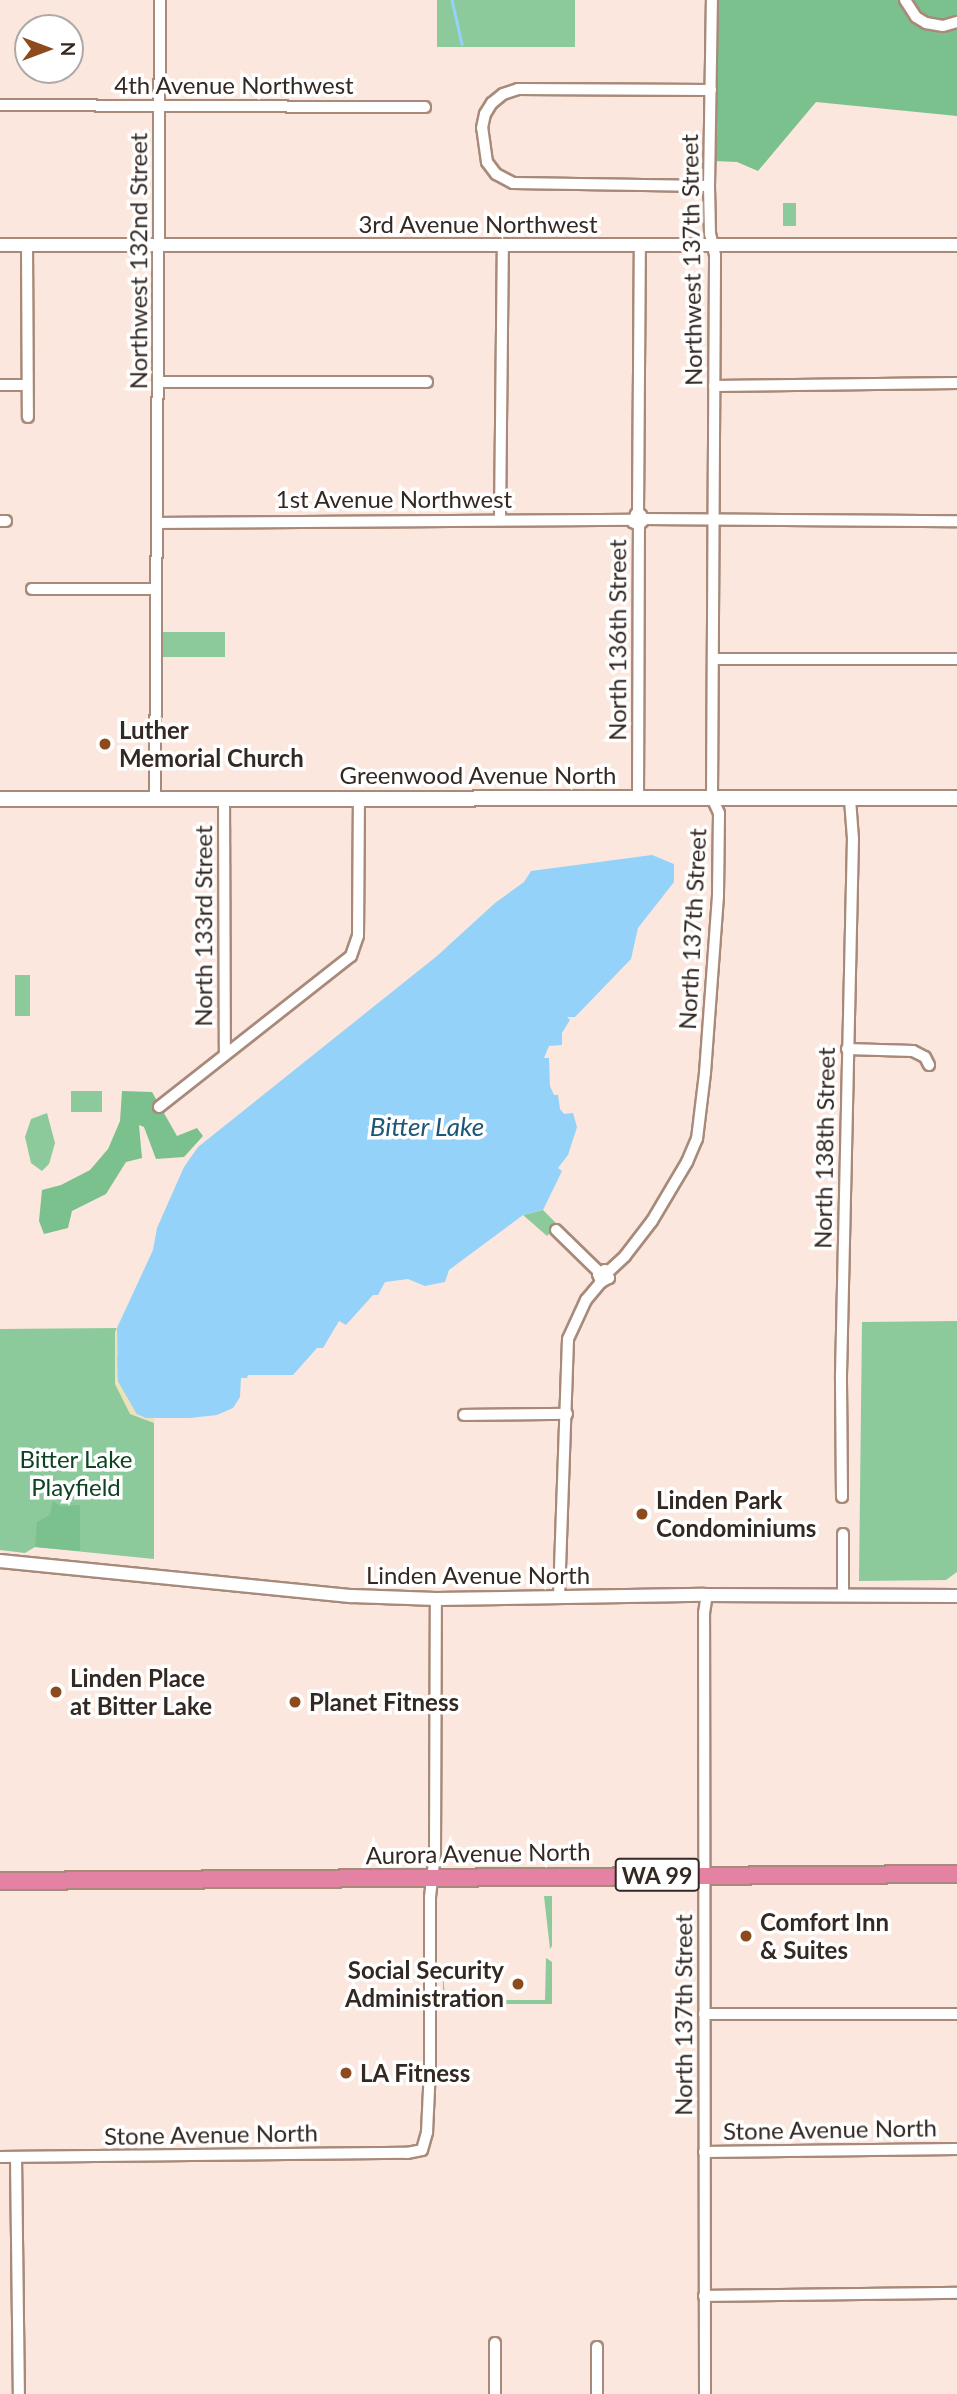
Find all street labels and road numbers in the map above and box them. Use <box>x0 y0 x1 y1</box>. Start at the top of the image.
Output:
street label: 4th Avenue Northwest <box>114 71 354 99</box>
street label: Northwest 132nd Street <box>124 133 152 389</box>
street label: Northwest 137th Street <box>674 134 708 386</box>
street label: 3rd Avenue Northwest <box>358 210 598 238</box>
street label: 1st Avenue Northwest <box>275 485 513 513</box>
street label: North 136th Street <box>603 539 631 741</box>
street label: Greenwood Avenue North <box>339 761 617 789</box>
street label: North 133rd Street <box>189 825 217 1027</box>
street label: North 137th Street <box>672 828 712 1030</box>
street label: North 138th Street <box>808 1047 840 1249</box>
street label: Linden Avenue North <box>365 1561 591 1589</box>
street label: Aurora Avenue North <box>365 1837 591 1869</box>
road number: WA 99 <box>613 1856 701 1894</box>
street label: North 137th Street <box>669 1914 697 2116</box>
street label: Stone Avenue North <box>722 2113 938 2145</box>
street label: Stone Avenue North <box>103 2118 319 2150</box>

